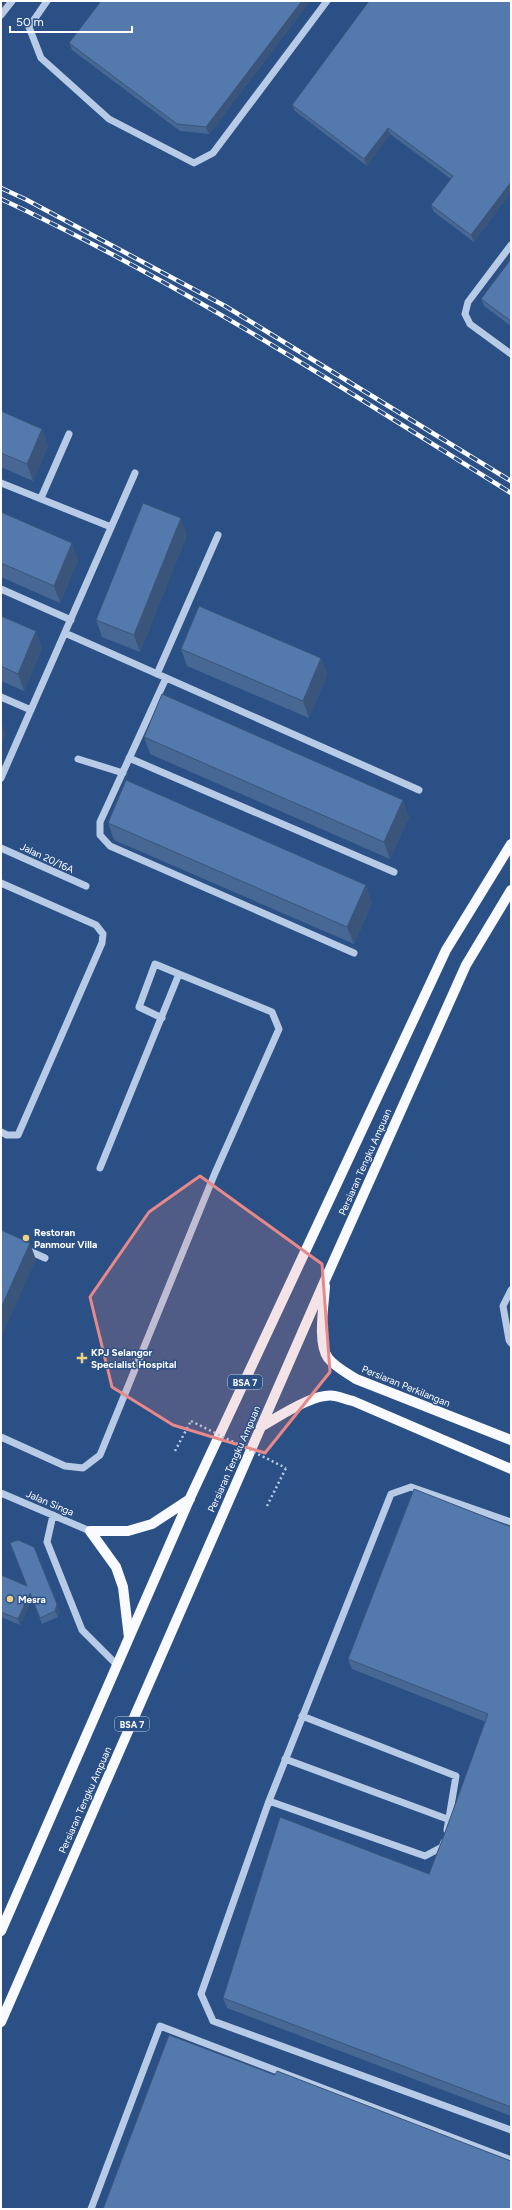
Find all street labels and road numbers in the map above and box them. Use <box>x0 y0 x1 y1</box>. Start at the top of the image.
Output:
street label: Jalan 20/16A <box>18 840 76 876</box>
street label: Persiaran Tengku Ampuan <box>336 1106 395 1217</box>
street label: Persiaran Perkilangan <box>360 1362 453 1410</box>
road number: BSA 7 <box>228 1375 262 1389</box>
street label: Persiaran Tengku Ampuan <box>205 1403 264 1514</box>
street label: Jalan Singa <box>24 1487 76 1519</box>
road number: BSA 7 <box>115 1717 149 1731</box>
street label: Persiaran Tengku Ampuan <box>56 1744 115 1855</box>

